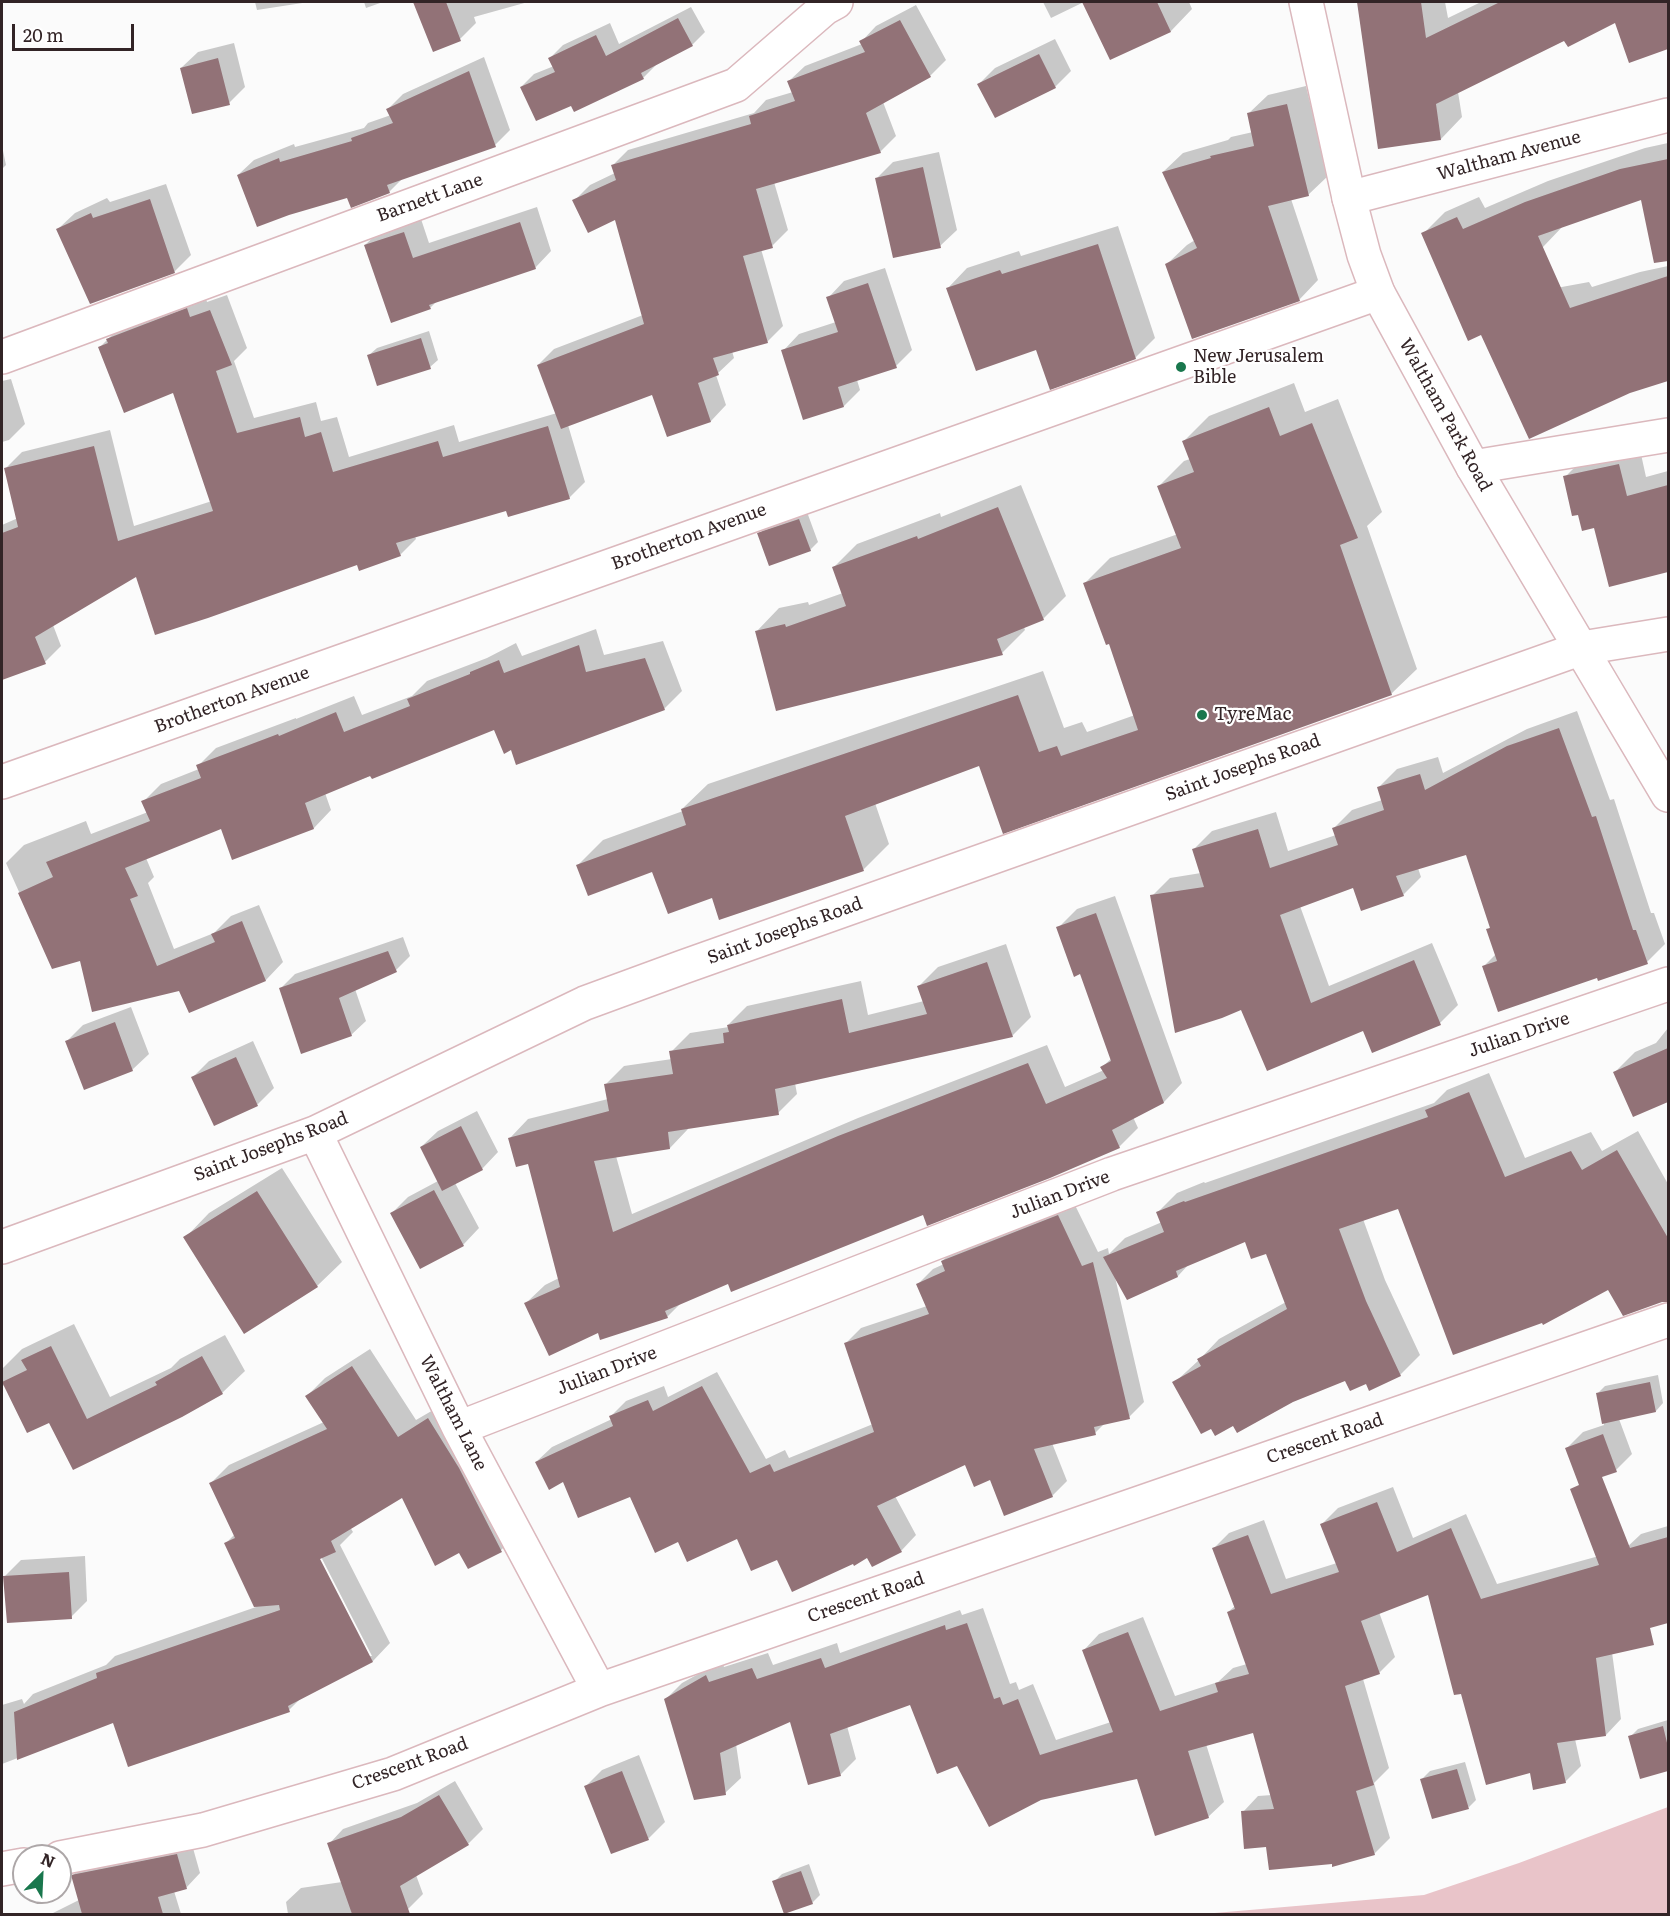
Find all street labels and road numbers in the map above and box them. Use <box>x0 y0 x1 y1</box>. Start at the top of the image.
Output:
street label: Waltham Avenue <box>1435 126 1583 186</box>
street label: Barnett Lane <box>374 169 486 227</box>
street label: Waltham Park Road <box>1394 335 1496 495</box>
street label: Brotherton Avenue <box>608 499 770 575</box>
street label: Brotherton Avenue <box>151 662 313 738</box>
street label: Saint Josephs Road <box>1163 730 1323 806</box>
street label: Saint Josephs Road <box>705 893 865 969</box>
street label: Julian Drive <box>1466 1008 1572 1062</box>
street label: Saint Josephs Road <box>191 1108 351 1186</box>
street label: Julian Drive <box>1007 1166 1113 1224</box>
street label: Julian Drive <box>554 1342 660 1400</box>
street label: Waltham Lane <box>415 1352 491 1474</box>
street label: Crescent Road <box>1264 1409 1386 1469</box>
street label: Crescent Road <box>805 1568 927 1628</box>
street label: Crescent Road <box>349 1733 471 1795</box>

